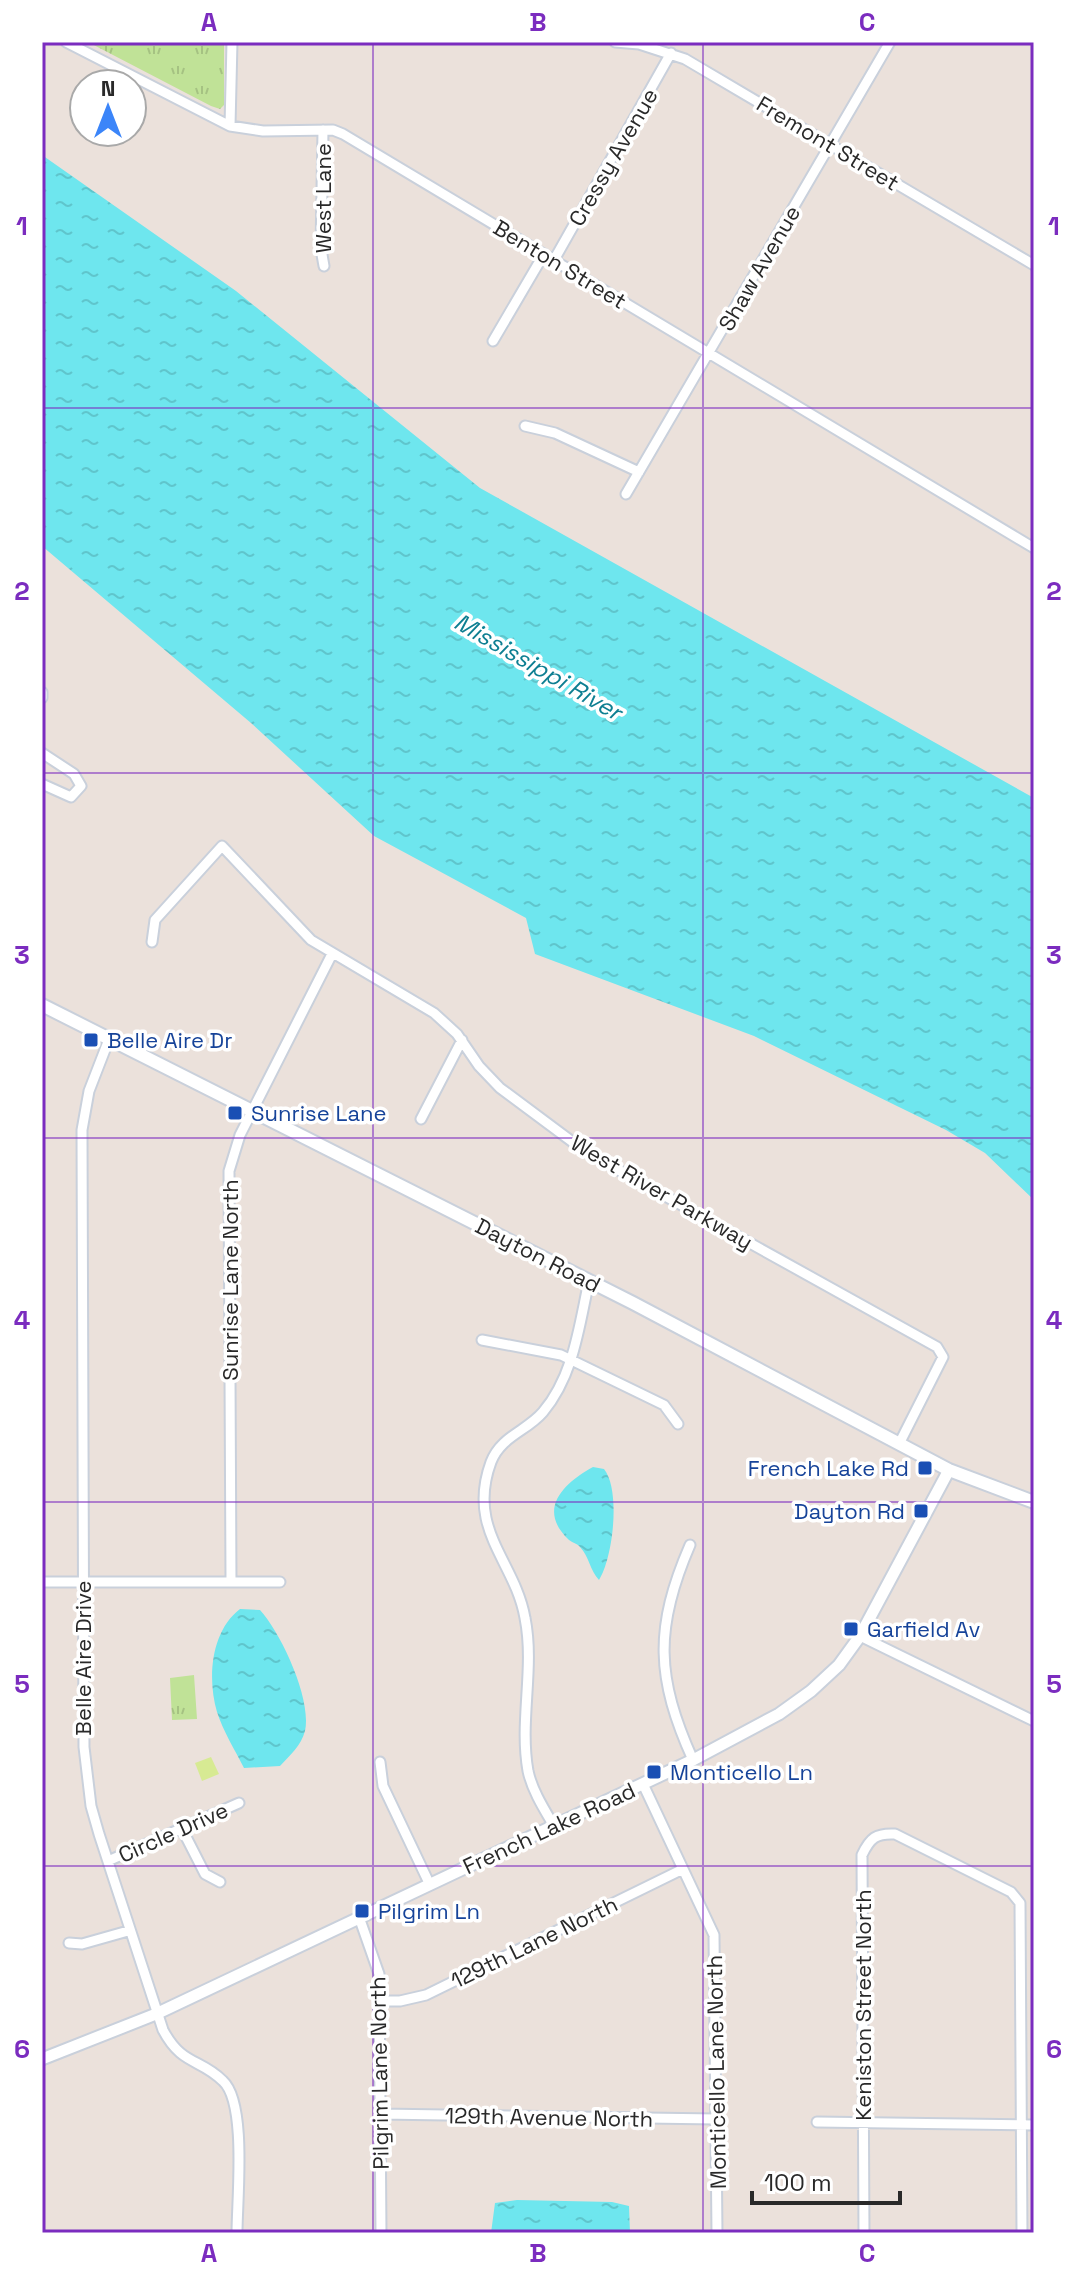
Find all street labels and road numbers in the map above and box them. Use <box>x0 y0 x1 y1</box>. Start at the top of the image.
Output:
street label: Cressy Avenue <box>562 83 664 231</box>
street label: Fremont Street <box>752 89 904 197</box>
street label: West Lane <box>309 143 337 253</box>
street label: Shaw Avenue <box>712 200 806 336</box>
street label: Benton Street <box>488 213 632 315</box>
street label: West River Parkway <box>566 1128 758 1256</box>
street label: Sunrise Lane North <box>216 1179 244 1381</box>
street label: Dayton Road <box>471 1211 605 1299</box>
street label: Belle Aire Drive <box>69 1580 97 1736</box>
street label: French Lake Road <box>458 1776 640 1880</box>
street label: Circle Drive <box>114 1795 232 1869</box>
street label: Keniston Street North <box>849 1889 877 2121</box>
street label: 129th Lane North <box>446 1890 622 1994</box>
street label: Monticello Lane North <box>700 1955 732 2189</box>
street label: Pilgrim Lane North <box>363 1976 395 2170</box>
street label: 129th Avenue North <box>445 2101 653 2133</box>

